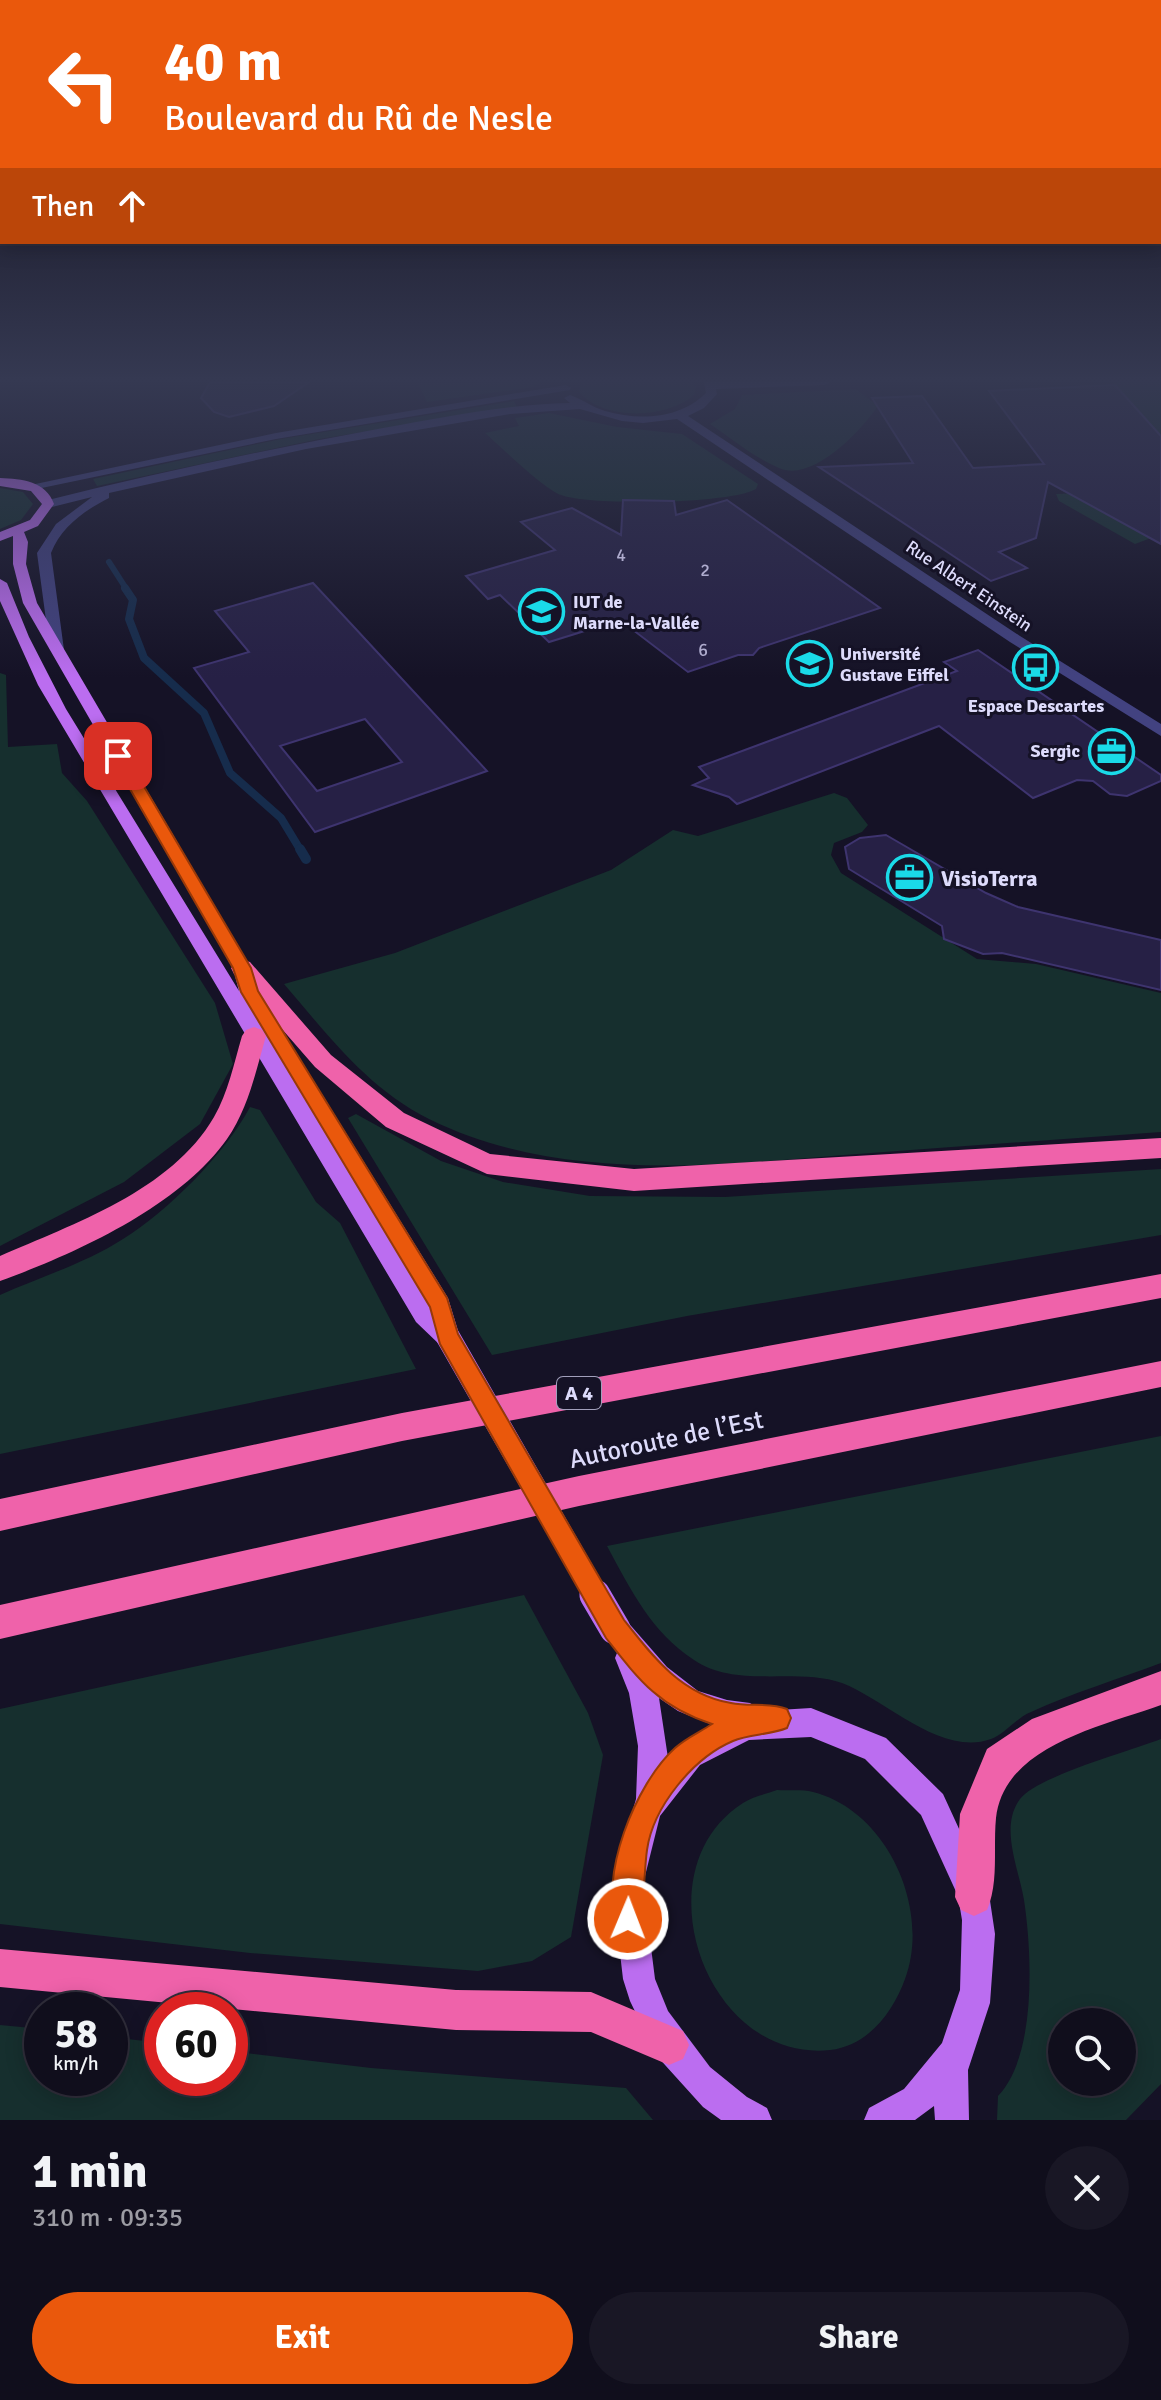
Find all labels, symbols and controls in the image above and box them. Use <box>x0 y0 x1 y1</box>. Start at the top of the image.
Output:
text: 40 m <box>164 27 282 96</box>
icon: left <box>32 32 136 136</box>
text: Boulevard du Rû de Nesle <box>164 96 553 141</box>
icon: ahead <box>110 184 154 228</box>
text: Then <box>32 188 94 225</box>
street label: Rue Albert Einstein <box>902 536 1036 636</box>
house number: 4 <box>616 544 626 566</box>
house number: 2 <box>700 559 710 581</box>
school or university icon: IUT de Marne-la-Vallée <box>518 588 566 636</box>
place label: IUT de Marne-la-Vallée <box>573 591 699 634</box>
house number: 6 <box>698 639 708 661</box>
school or university icon: Université Gustave Eiffel <box>785 640 833 688</box>
place label: Université Gustave Eiffel <box>840 643 949 686</box>
bus stop icon: Espace Descartes <box>1012 644 1060 692</box>
place label: Espace Descartes <box>968 695 1104 717</box>
pin <box>84 722 152 790</box>
office icon: Sergic <box>1087 727 1135 775</box>
icon: arrive <box>96 734 140 778</box>
place label: Sergic <box>1031 740 1080 762</box>
office icon: VisioTerra <box>886 854 934 902</box>
place label: VisioTerra <box>941 865 1038 892</box>
road number: A 4 <box>557 1377 601 1409</box>
street label: Autoroute de l’Est <box>566 1404 766 1476</box>
position arrow <box>586 1877 670 1961</box>
speed limit sign: 60 <box>144 1992 248 2096</box>
map controls <box>1048 2008 1136 2096</box>
button: search <box>1048 2008 1136 2096</box>
text: 58 <box>54 2009 98 2059</box>
text: km/h <box>53 2051 99 2076</box>
text: 1 min <box>32 2142 148 2201</box>
button: close <box>1045 2146 1129 2230</box>
text: 310 m · 09:35 <box>32 2202 183 2234</box>
button: Exit <box>32 2292 573 2384</box>
button: Share <box>589 2292 1129 2384</box>

